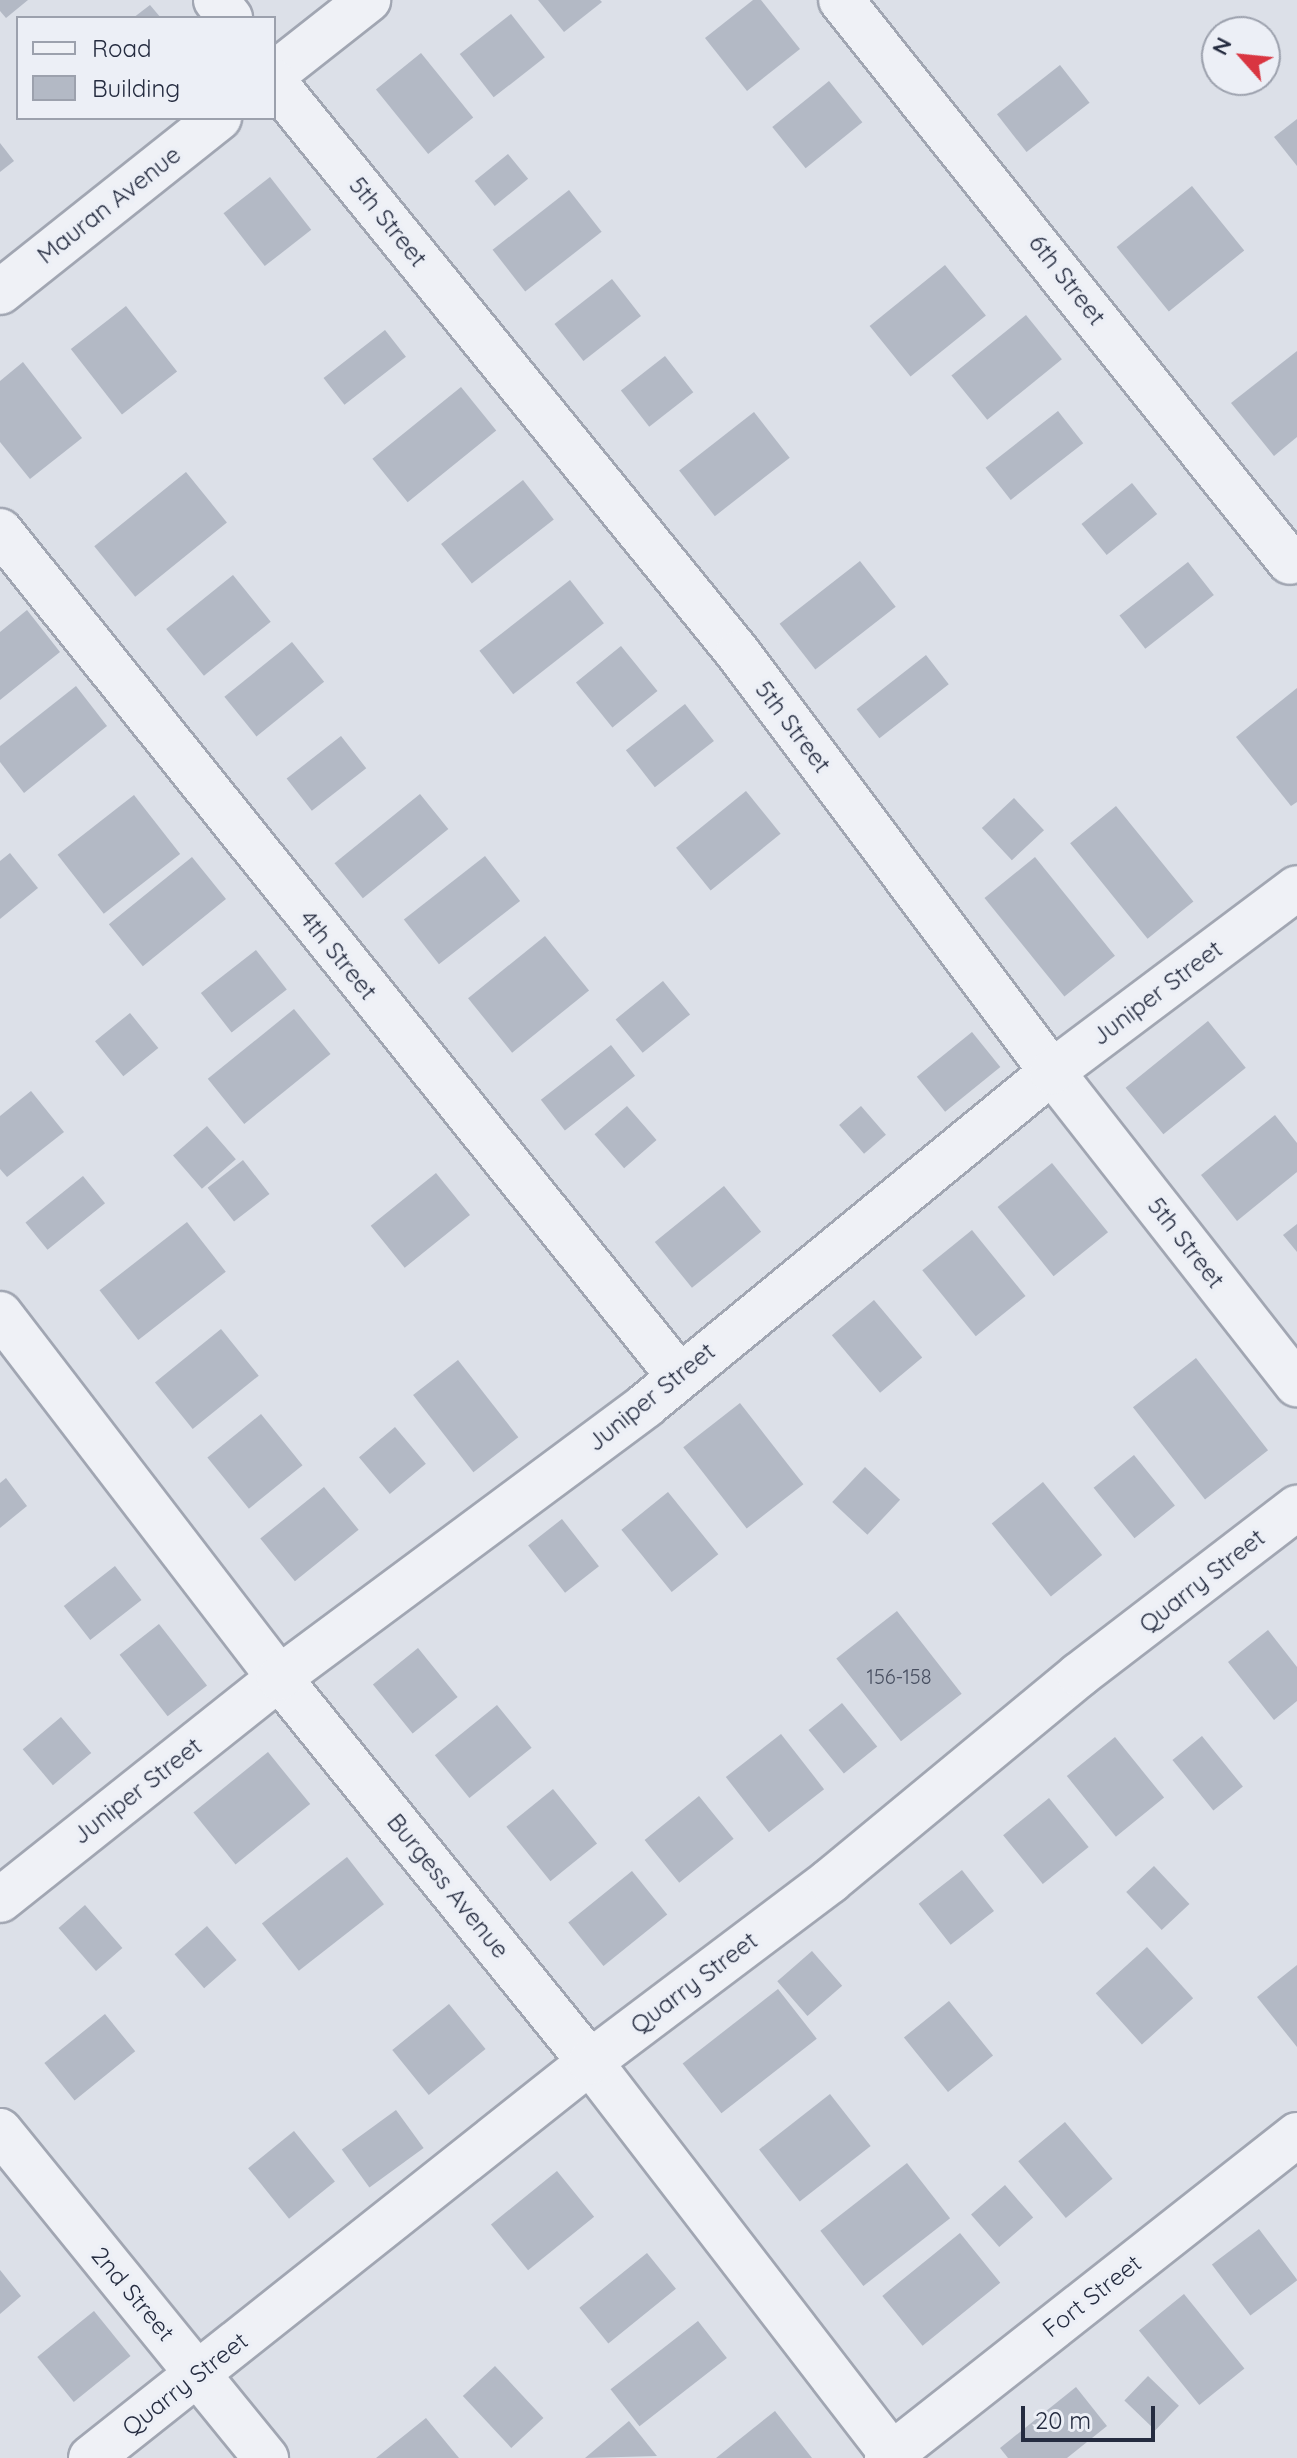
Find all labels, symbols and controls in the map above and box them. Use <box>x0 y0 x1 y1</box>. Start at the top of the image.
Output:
legend <box>16 16 276 120</box>
north arrow <box>1201 16 1281 96</box>
text: N <box>1205 32 1238 60</box>
text: Road <box>92 33 152 63</box>
text: Building <box>92 73 180 103</box>
street label: Mauran Avenue <box>32 140 186 270</box>
street label: 5th Street <box>343 171 433 273</box>
street label: 6th Street <box>1023 229 1111 331</box>
street label: 5th Street <box>749 676 837 778</box>
street label: 4th Street <box>293 905 383 1005</box>
street label: Juniper Street <box>1086 935 1228 1051</box>
street label: 5th Street <box>1142 1192 1230 1294</box>
street label: Juniper Street <box>581 1337 721 1457</box>
street label: Quarry Street <box>1134 1523 1270 1639</box>
house number: 156-158 <box>866 1664 932 1688</box>
street label: Juniper Street <box>67 1732 207 1850</box>
street label: Burgess Avenue <box>381 1808 515 1964</box>
street label: Quarry Street <box>625 1926 763 2040</box>
street label: 2nd Street <box>85 2241 181 2347</box>
street label: Fort Street <box>1037 2249 1147 2343</box>
street label: Quarry Street <box>117 2326 253 2442</box>
scale bar <box>1025 2390 1159 2440</box>
text: 20 m <box>1035 2405 1091 2435</box>

